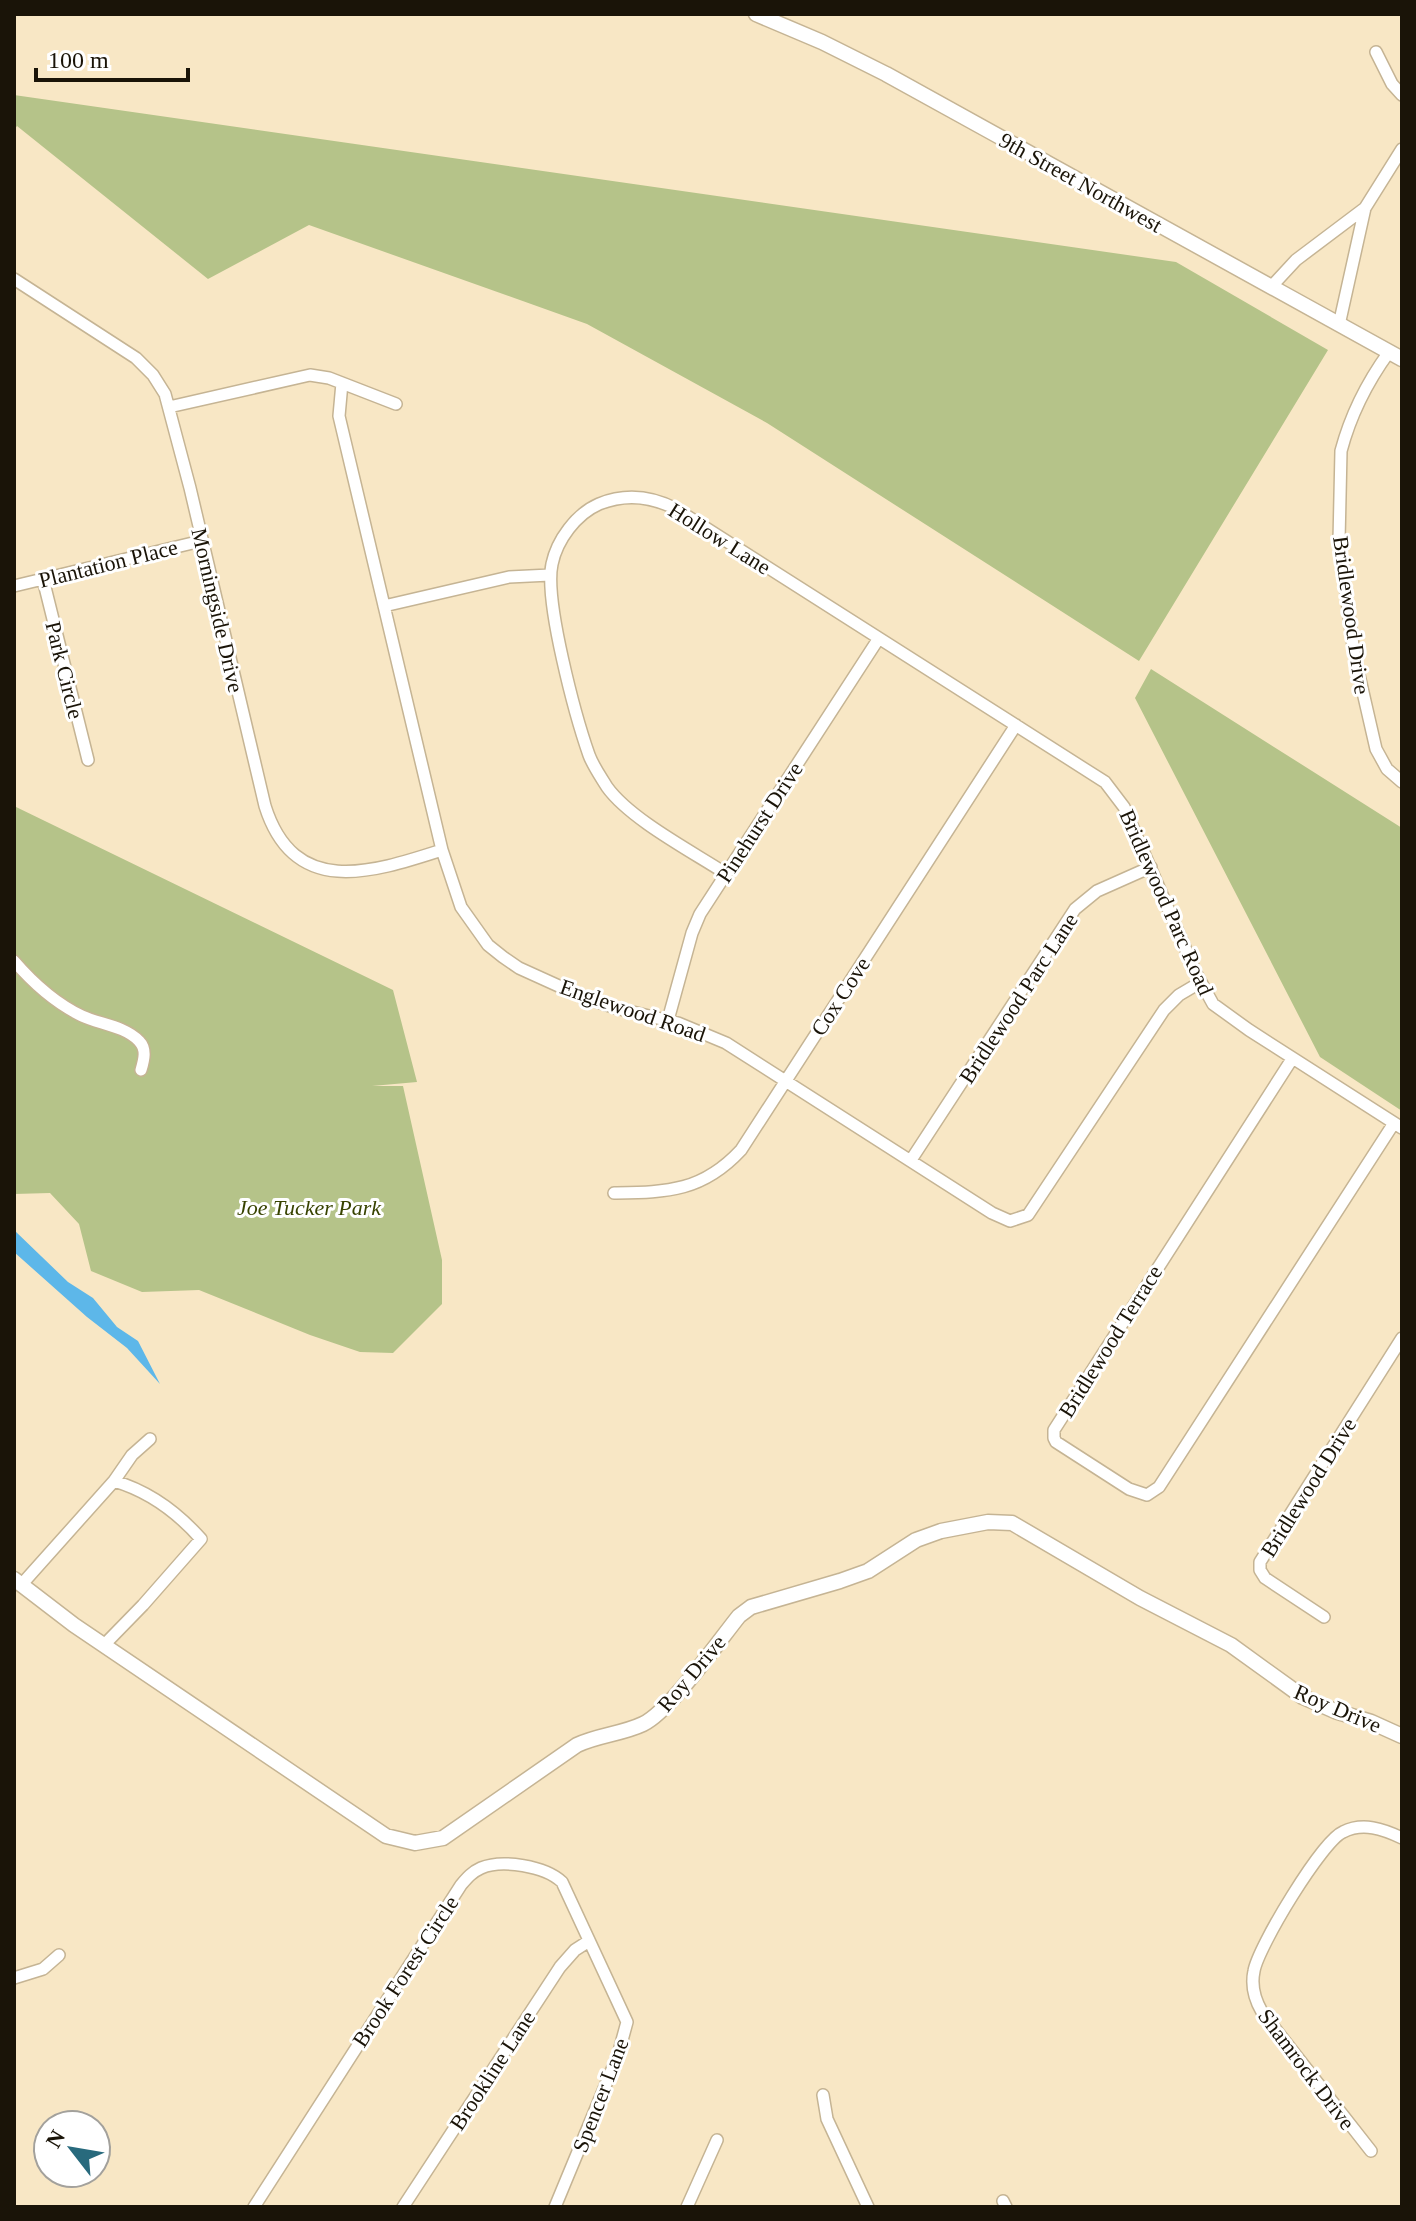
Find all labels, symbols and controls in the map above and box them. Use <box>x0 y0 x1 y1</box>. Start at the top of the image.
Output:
scale bar <box>36 32 188 82</box>
text: 100 m <box>48 47 109 73</box>
street label: 9th Street Northwest <box>995 127 1166 238</box>
street label: Hollow Lane <box>664 497 775 580</box>
street label: Morningside Drive <box>186 525 249 695</box>
street label: Plantation Place <box>36 534 180 593</box>
street label: Bridlewood Drive <box>1328 534 1375 696</box>
street label: Park Circle <box>40 619 89 721</box>
street label: Pinehurst Drive <box>711 757 808 887</box>
street label: Bridlewood Parc Road <box>1114 806 1219 999</box>
street label: Bridlewood Parc Lane <box>954 908 1083 1088</box>
street label: Cox Cove <box>806 952 875 1040</box>
street label: Englewood Road <box>557 974 709 1047</box>
park label: Joe Tucker Park <box>237 1195 382 1220</box>
street label: Bridlewood Terrace <box>1054 1261 1167 1422</box>
street label: Bridlewood Drive <box>1256 1413 1361 1562</box>
street label: Roy Drive <box>652 1630 731 1717</box>
street label: Roy Drive <box>1290 1679 1385 1738</box>
street label: Brook Forest Circle <box>347 1891 463 2051</box>
street label: Shamrock Drive <box>1253 2004 1360 2135</box>
street label: Brookline Lane <box>445 2006 540 2135</box>
street label: Spencer Lane <box>567 2035 634 2156</box>
north arrow <box>32 2109 112 2189</box>
text: N <box>40 2126 70 2152</box>

